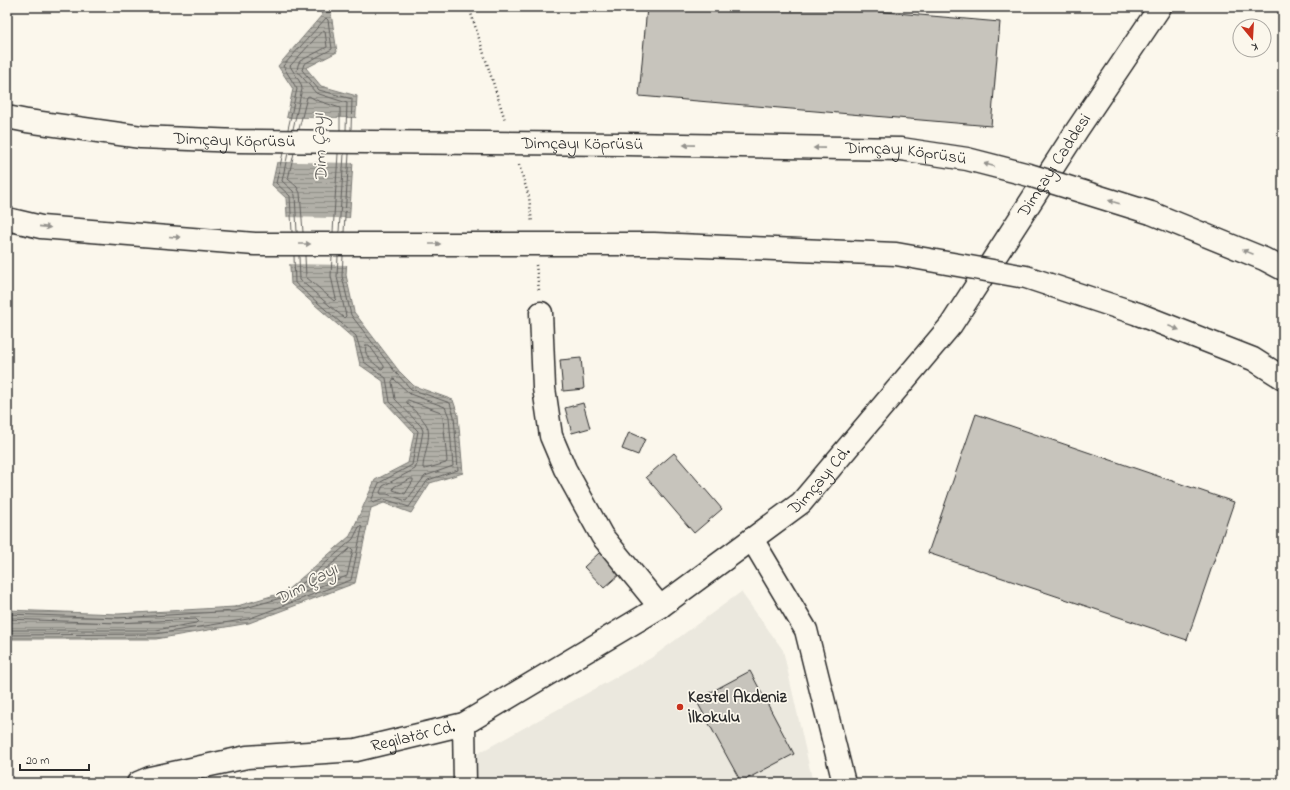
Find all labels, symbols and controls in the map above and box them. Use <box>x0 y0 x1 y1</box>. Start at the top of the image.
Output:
north arrow <box>1232 18 1272 58</box>
text: K <box>1249 38 1260 55</box>
street label: Dimçayı Caddesi <box>1011 108 1097 223</box>
water label: Dim Çayı <box>306 112 336 182</box>
street label: Dimçayı Köprüsü <box>172 126 295 154</box>
street label: Dimçayı Köprüsü <box>520 131 644 157</box>
street label: Dimçayı Köprüsü <box>844 135 968 171</box>
one-way arrow <box>683 142 695 149</box>
one-way arrow <box>813 144 825 151</box>
one-way arrow <box>983 162 995 168</box>
one-way arrow <box>1108 199 1120 205</box>
one-way arrow <box>39 223 51 230</box>
one-way arrow <box>169 234 181 241</box>
one-way arrow <box>299 241 312 247</box>
one-way arrow <box>429 241 442 247</box>
one-way arrow <box>1242 249 1254 255</box>
one-way arrow <box>1168 326 1180 332</box>
street label: Dimçayı Cd. <box>782 440 857 522</box>
water label: Dim Çayı <box>271 557 344 613</box>
place label: Kestel Akdeniz İlkokulu <box>688 685 787 730</box>
marker: Kestel Akdeniz İlkokulu <box>675 702 685 712</box>
street label: Regilatör Cd. <box>368 714 458 759</box>
scale bar <box>20 746 89 772</box>
text: 20 m <box>26 752 49 770</box>

